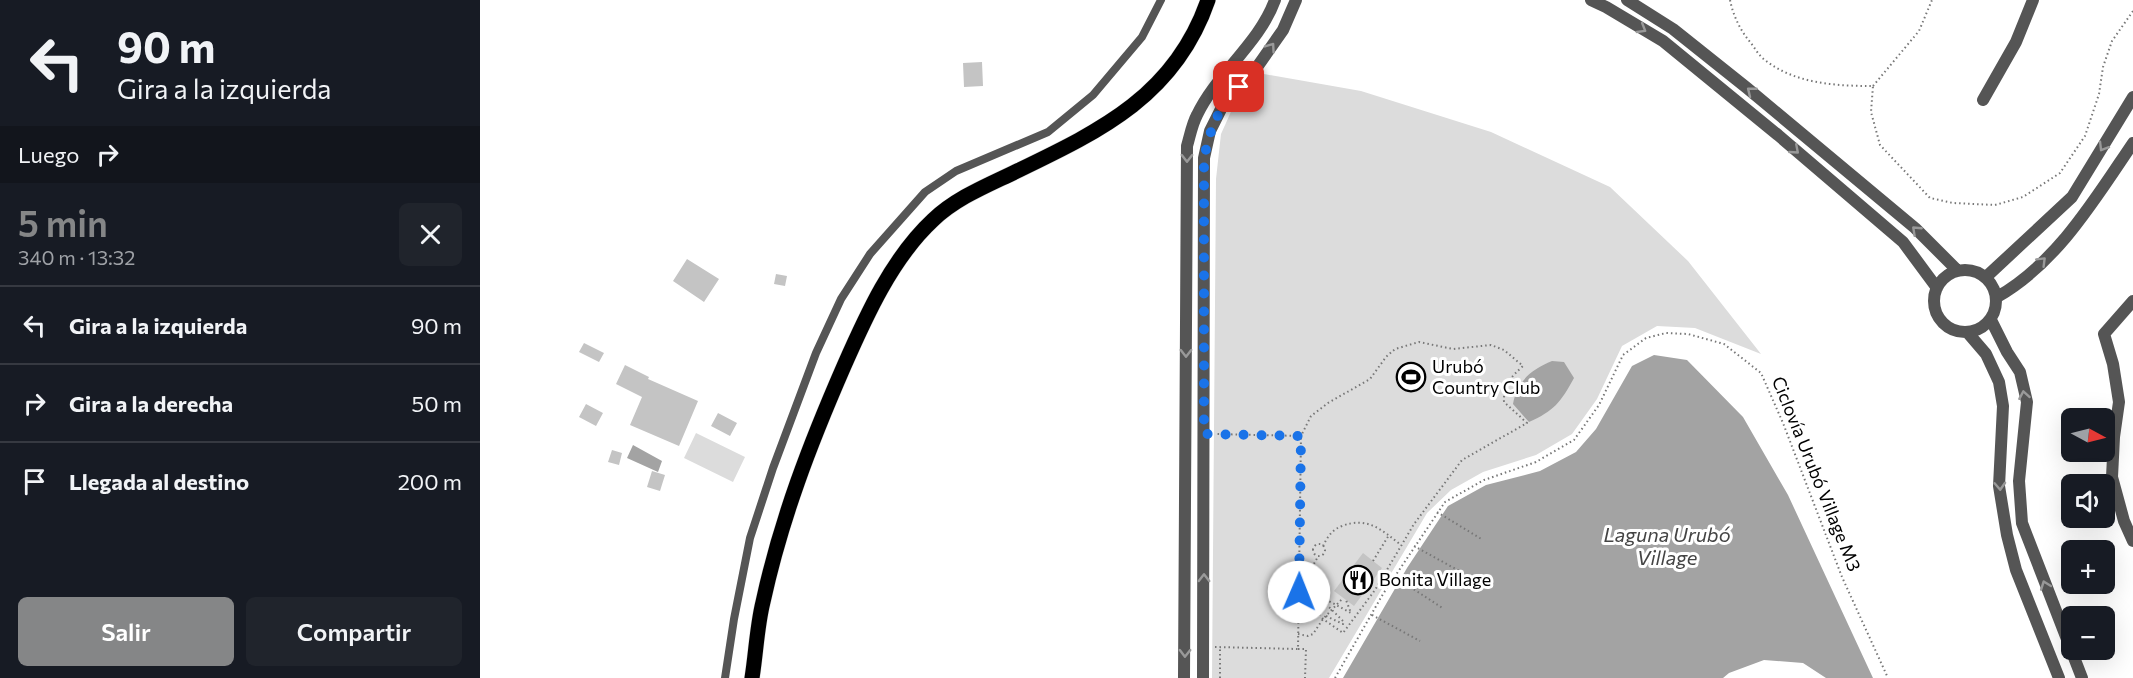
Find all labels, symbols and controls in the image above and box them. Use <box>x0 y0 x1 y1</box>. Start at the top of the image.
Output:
text: 90 m <box>117 20 216 72</box>
one-way arrow <box>1636 21 1646 33</box>
icon: left <box>18 24 96 102</box>
one-way arrow <box>1264 42 1275 53</box>
pin <box>1213 61 1264 112</box>
icon: arrive <box>1222 70 1255 103</box>
text: Gira a la izquierda <box>117 72 331 105</box>
one-way arrow <box>1747 87 1758 98</box>
icon: right <box>91 138 124 171</box>
text: Luego <box>18 141 79 168</box>
one-way arrow <box>2098 141 2110 151</box>
one-way arrow <box>1788 142 1799 153</box>
one-way arrow <box>1181 154 1193 163</box>
text: 5 min <box>18 200 108 244</box>
button: close <box>399 203 462 266</box>
one-way arrow <box>1913 226 1923 237</box>
text: 340 m · 13:32 <box>18 245 135 269</box>
one-way arrow <box>2035 257 2045 268</box>
icon: left <box>18 309 51 342</box>
text: Gira a la izquierda <box>69 312 247 339</box>
text: 90 m <box>411 312 462 339</box>
one-way arrow <box>1180 349 1192 358</box>
place label: Urubó Country Club <box>1432 355 1540 398</box>
sports icon: Urubó Country Club <box>1395 361 1427 393</box>
street label: Ciclovía Urubó Village M3 <box>1768 373 1866 574</box>
icon: right <box>18 387 51 420</box>
text: Gira a la derecha <box>69 390 233 417</box>
text: 50 m <box>412 390 462 417</box>
one-way arrow <box>2019 390 2031 399</box>
north arrow <box>2061 408 2115 462</box>
map controls <box>2061 408 2115 660</box>
icon: arrive <box>18 465 51 498</box>
text: Llegada al destino <box>69 468 249 495</box>
text: 200 m <box>398 468 462 495</box>
button: sound <box>2061 474 2115 528</box>
one-way arrow <box>1994 481 2007 490</box>
water label: Laguna Urubó Village <box>1603 522 1731 569</box>
button: + <box>2061 540 2115 594</box>
position arrow <box>1267 560 1331 624</box>
restaurant icon: Bonita Village <box>1342 564 1374 596</box>
place label: Bonita Village <box>1379 568 1491 590</box>
one-way arrow <box>1198 573 1210 582</box>
one-way arrow <box>2039 580 2052 591</box>
button: Salir <box>18 597 234 666</box>
button: Compartir <box>246 597 462 666</box>
button: − <box>2061 606 2115 660</box>
one-way arrow <box>1178 649 1191 658</box>

